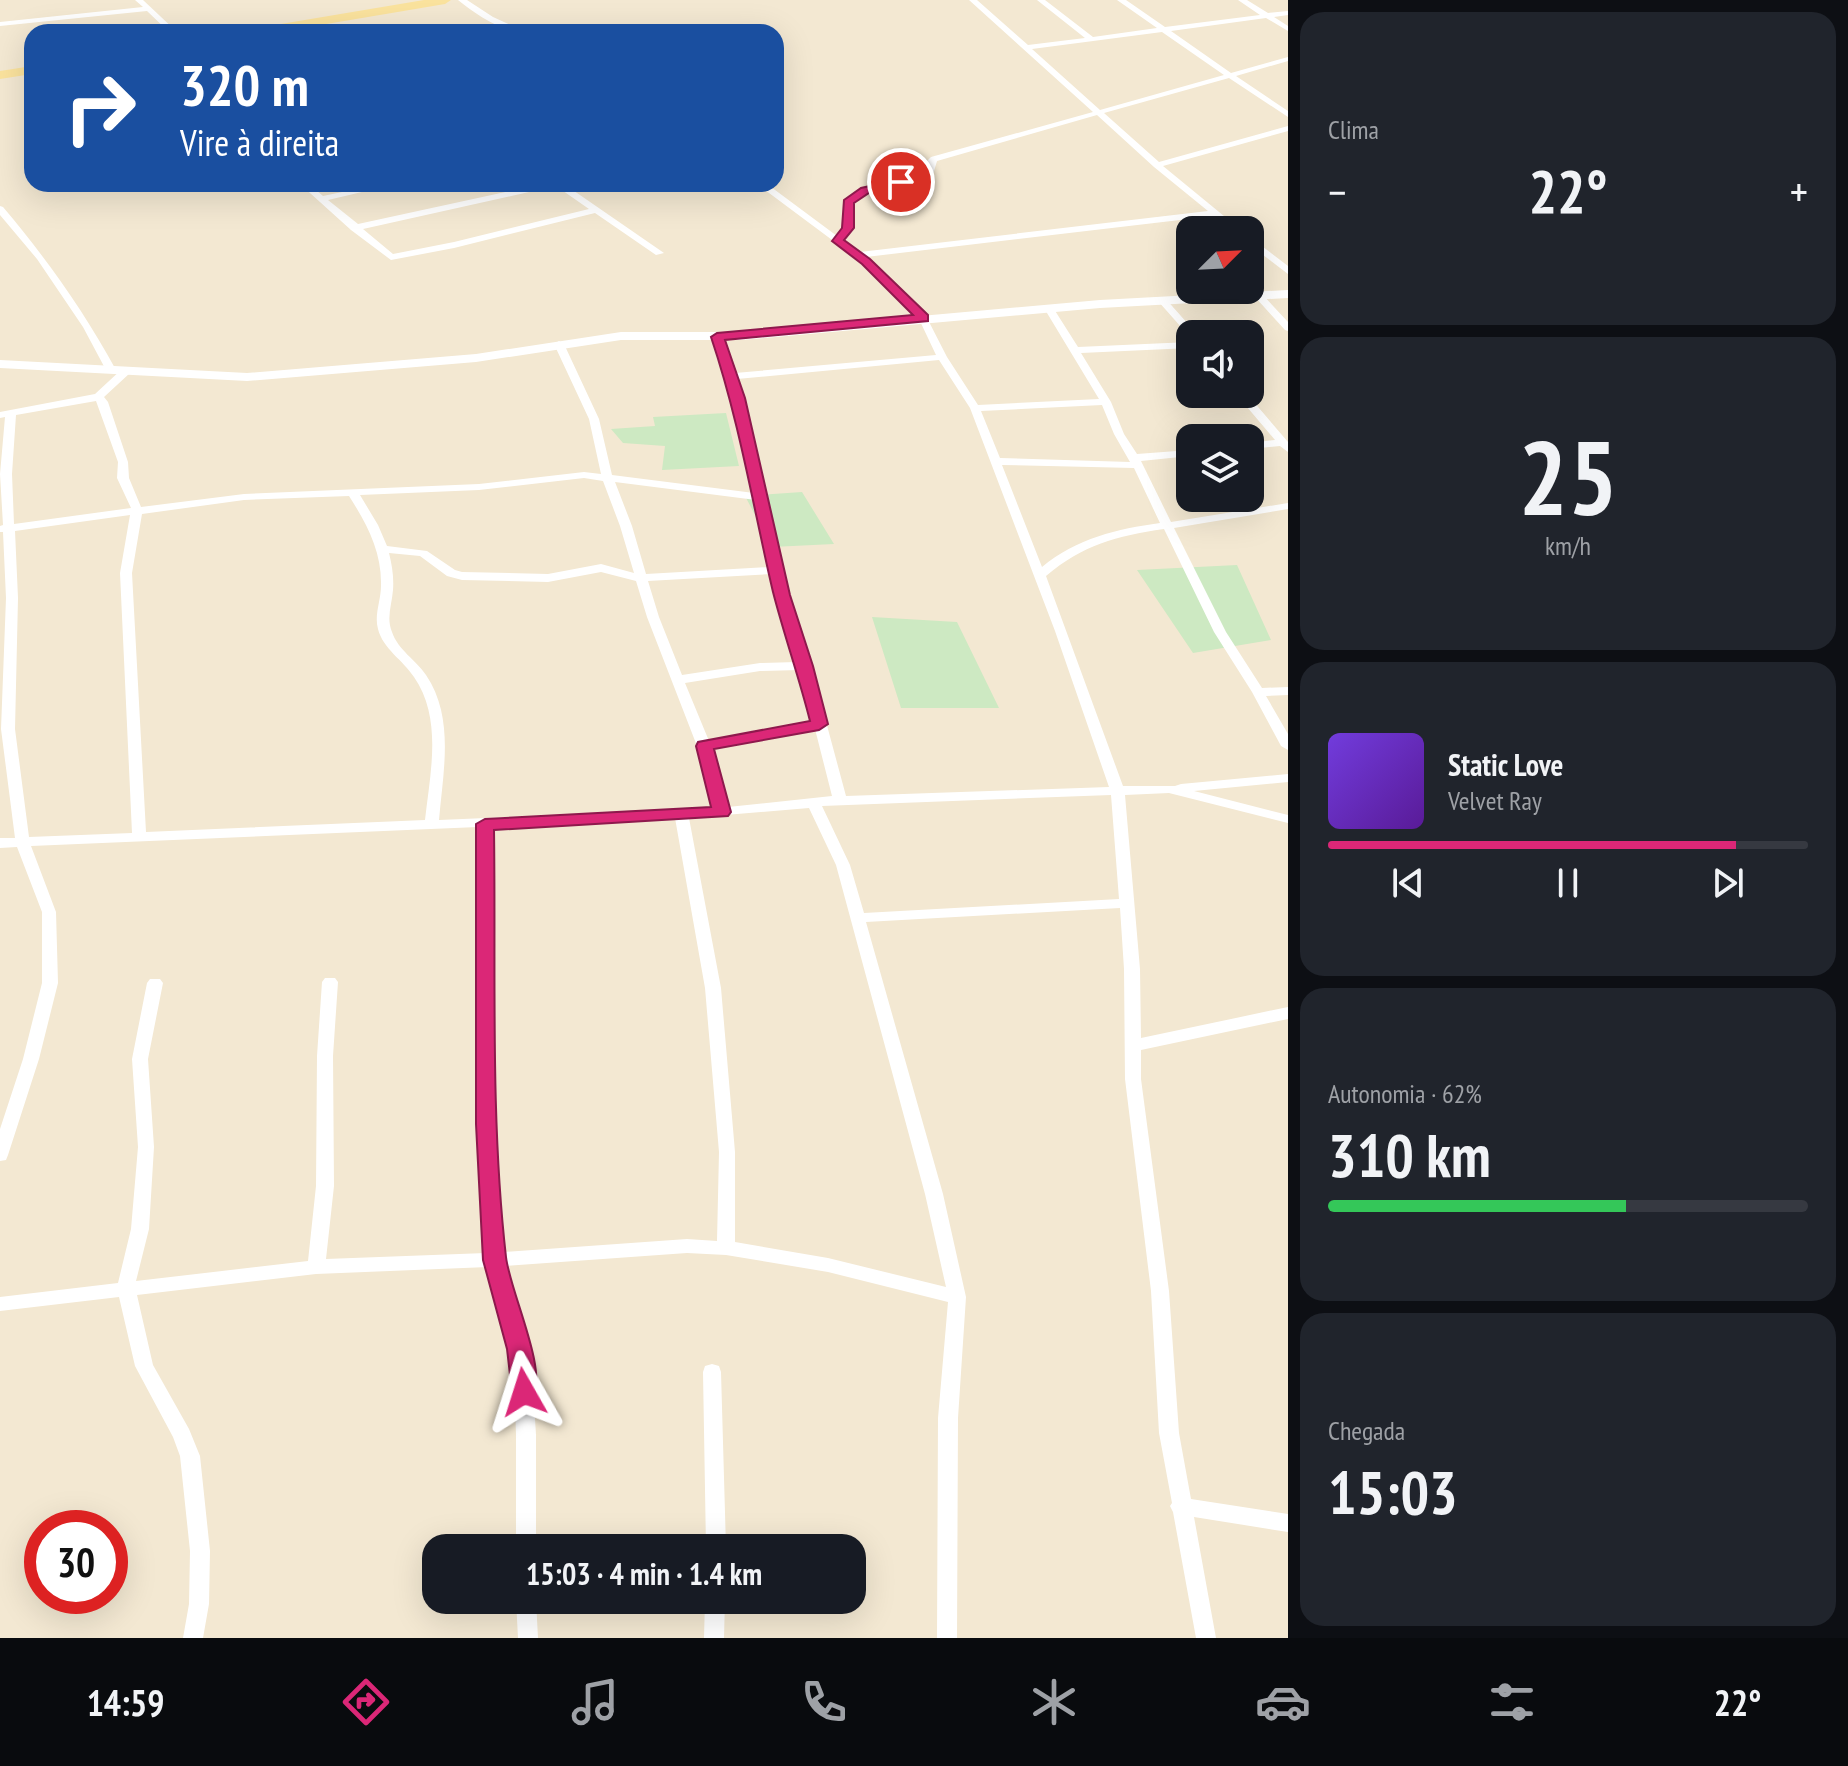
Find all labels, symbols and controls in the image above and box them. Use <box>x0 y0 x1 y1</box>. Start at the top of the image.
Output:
text: 320 m <box>180 49 309 121</box>
icon: right <box>48 56 152 160</box>
text: Clima <box>1328 113 1379 146</box>
text: Vire à direita <box>180 119 339 166</box>
pin <box>867 148 935 216</box>
text: 22° <box>1528 152 1608 230</box>
icon: arrive <box>879 160 923 204</box>
text: − <box>1328 163 1346 220</box>
text: + <box>1790 163 1808 220</box>
north arrow <box>1176 216 1264 304</box>
map controls <box>1176 216 1264 512</box>
button: sound <box>1176 320 1264 408</box>
text: 25 <box>1518 409 1618 544</box>
button: layers <box>1176 424 1264 512</box>
text: km/h <box>1545 529 1591 562</box>
text: Static Love <box>1448 745 1563 784</box>
text: Velvet Ray <box>1448 784 1542 817</box>
icon: previous <box>1386 861 1430 905</box>
icon: pause <box>1546 861 1590 905</box>
icon: next <box>1706 861 1750 905</box>
text: Autonomia · 62% <box>1328 1077 1482 1110</box>
text: 310 km <box>1328 1116 1491 1194</box>
position arrow <box>482 1350 566 1434</box>
text: Chegada <box>1328 1414 1405 1447</box>
text: 15:03 <box>1328 1453 1458 1531</box>
speed limit sign: 30 <box>24 1510 128 1614</box>
text: 15:03 · 4 min · 1.4 km <box>526 1554 762 1593</box>
icon: directions <box>338 1674 394 1730</box>
icon: music <box>567 1674 623 1730</box>
icon: phone <box>796 1674 852 1730</box>
icon: climate <box>1026 1674 1082 1730</box>
icon: car <box>1255 1674 1311 1730</box>
icon: filters <box>1484 1674 1540 1730</box>
text: 14:59 <box>87 1679 165 1726</box>
text: 22° <box>1714 1679 1761 1726</box>

